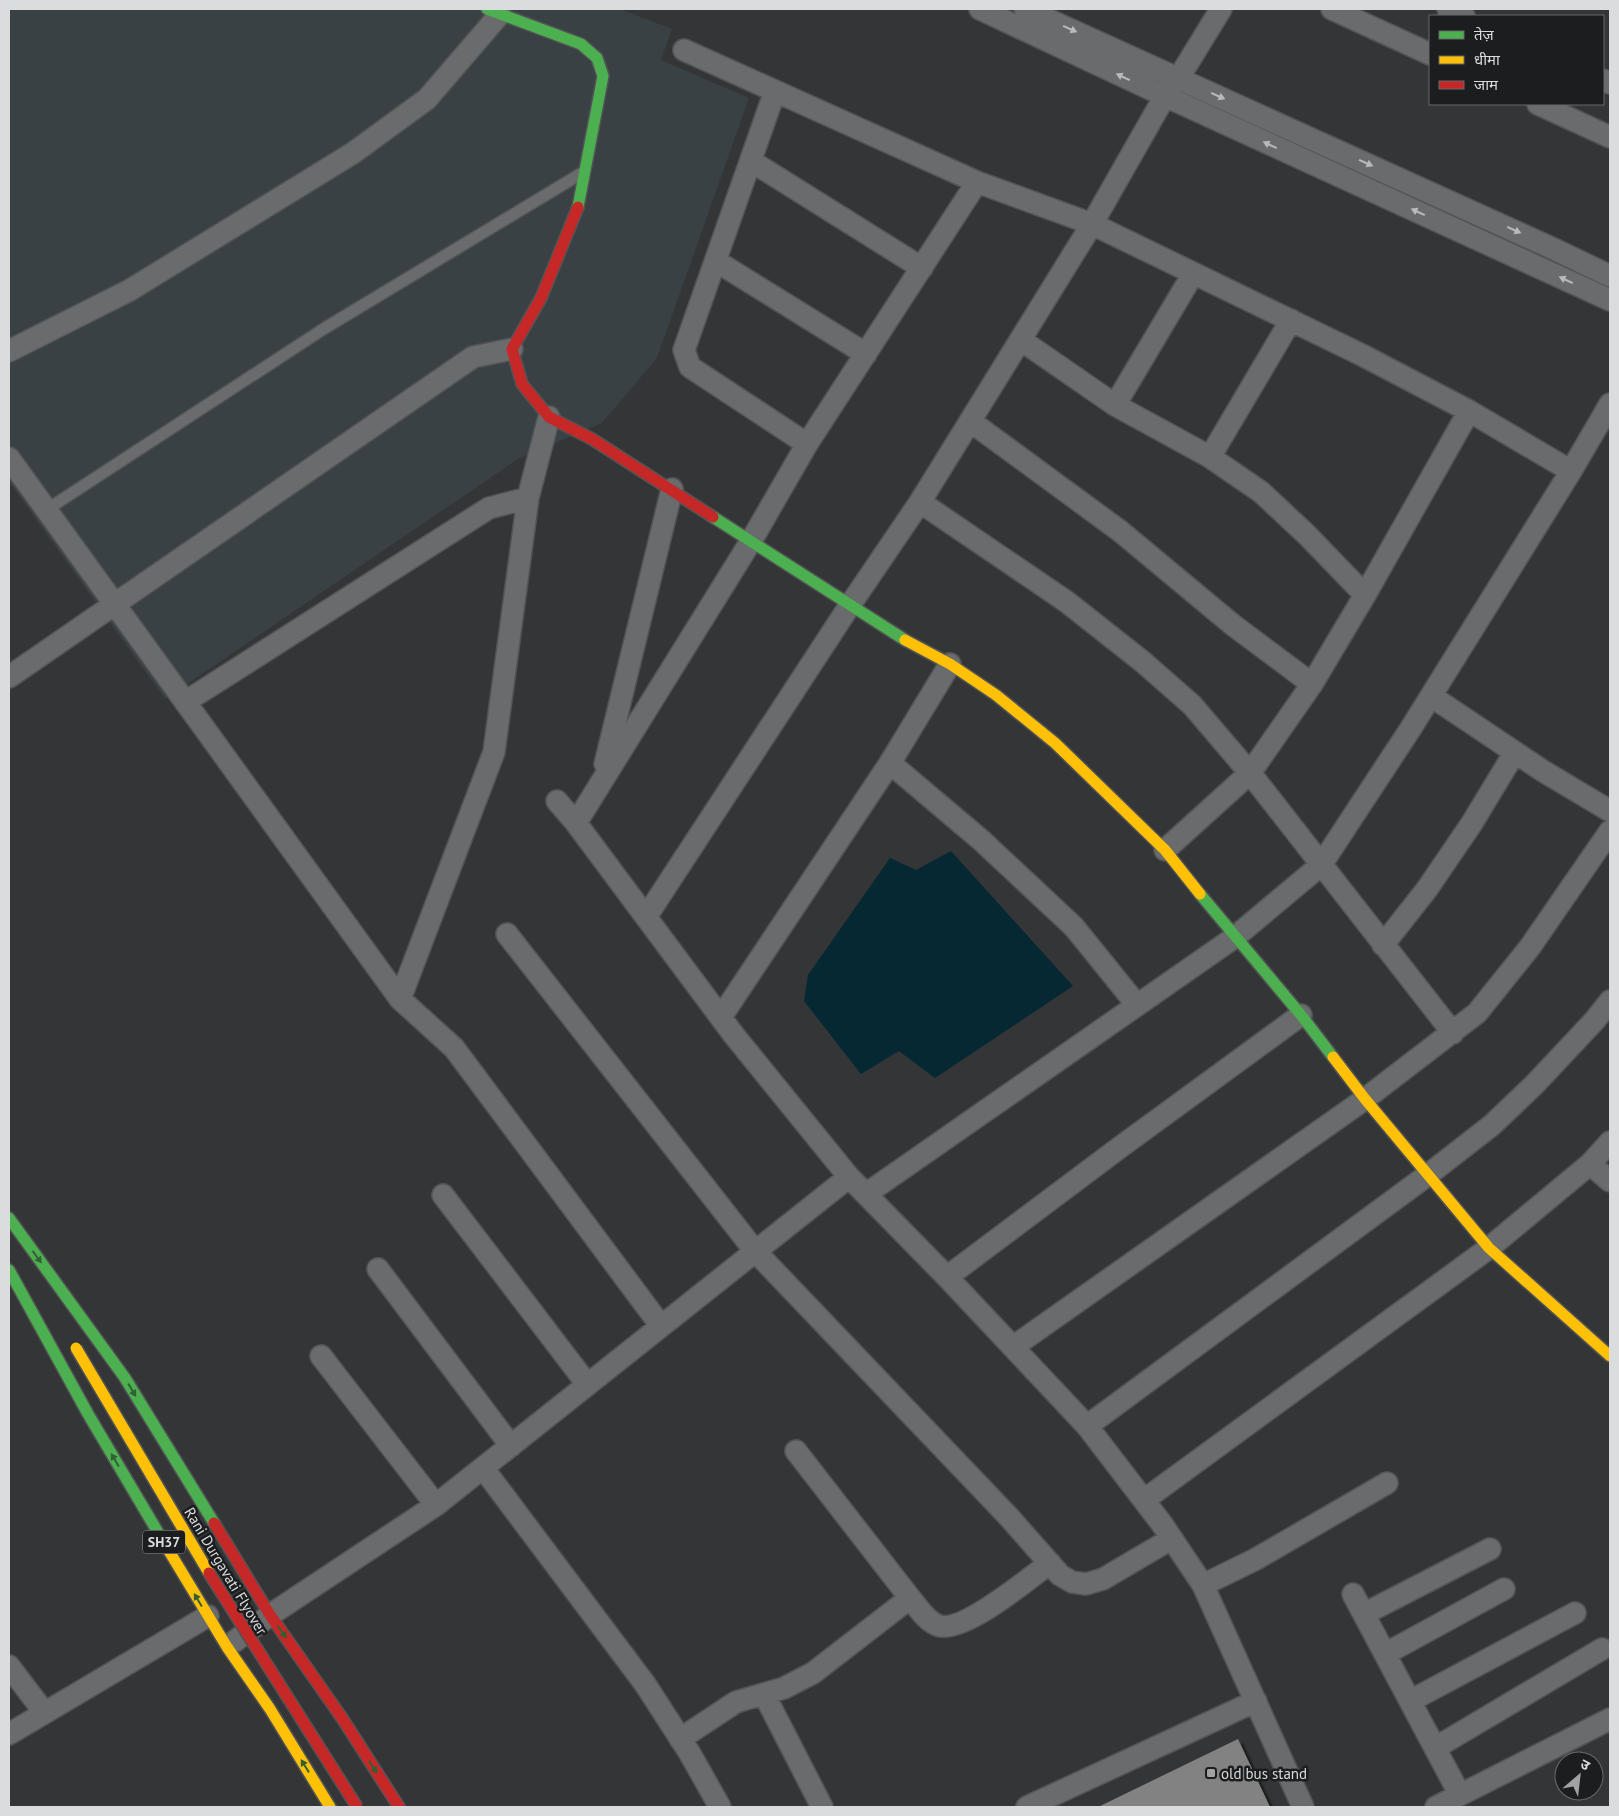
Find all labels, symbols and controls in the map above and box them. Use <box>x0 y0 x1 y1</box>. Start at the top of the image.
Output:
legend <box>1429 15 1604 105</box>
text: तेज़ <box>1474 25 1495 44</box>
one-way arrow <box>1063 26 1077 34</box>
text: धीमा <box>1474 50 1501 69</box>
one-way arrow <box>1116 72 1130 80</box>
text: जाम <box>1474 75 1499 94</box>
one-way arrow <box>1211 93 1225 101</box>
one-way arrow <box>1263 140 1277 148</box>
one-way arrow <box>1359 160 1373 168</box>
one-way arrow <box>1411 208 1425 216</box>
one-way arrow <box>1507 227 1521 235</box>
one-way arrow <box>1559 276 1573 284</box>
one-way arrow <box>32 1250 43 1263</box>
one-way arrow <box>127 1383 136 1396</box>
one-way arrow <box>111 1453 120 1466</box>
street label: Rani Durgavati Flyover <box>180 1504 272 1638</box>
road number: SH37 <box>143 1530 185 1554</box>
one-way arrow <box>193 1593 202 1606</box>
one-way arrow <box>277 1625 287 1639</box>
north arrow <box>1554 1751 1604 1801</box>
text: उ <box>1577 1755 1594 1775</box>
one-way arrow <box>300 1759 309 1772</box>
one-way arrow <box>368 1760 377 1773</box>
place label: old bus stand <box>1221 1764 1307 1783</box>
marker: old bus stand <box>1205 1767 1217 1779</box>

